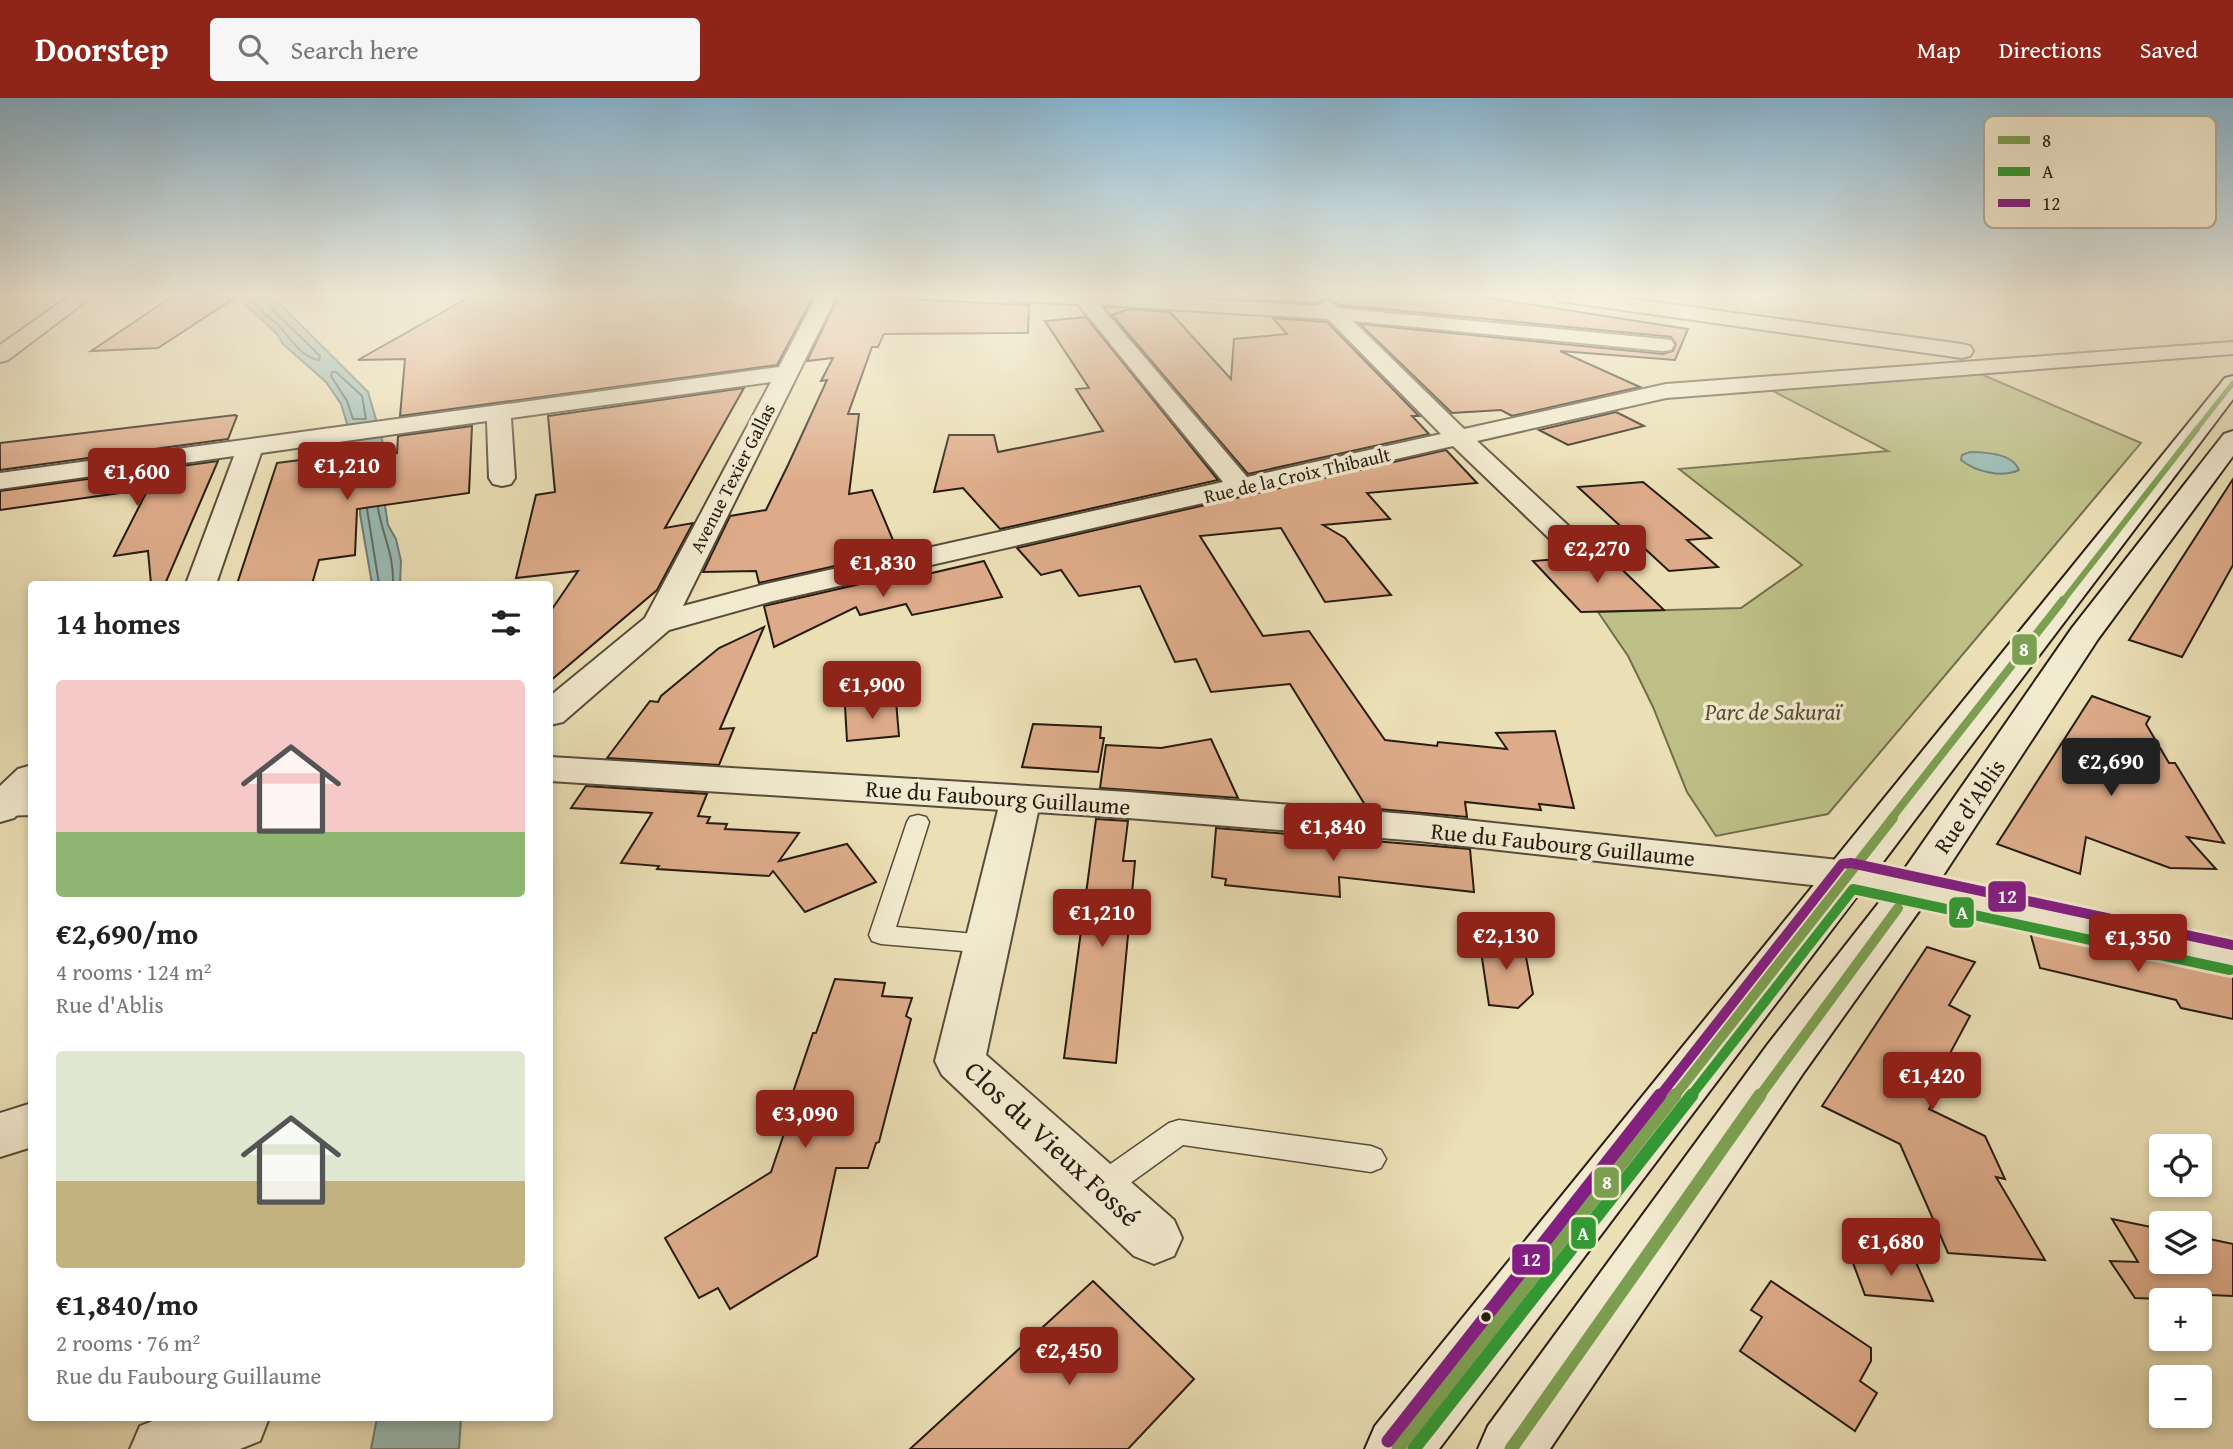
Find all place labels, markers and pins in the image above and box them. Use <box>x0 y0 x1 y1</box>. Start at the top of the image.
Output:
pin: €1,210 <box>290 442 404 502</box>
pin: €1,600 <box>80 448 194 508</box>
pin: €2,270 <box>1540 526 1654 585</box>
pin: €1,830 <box>826 540 940 599</box>
pin: €1,900 <box>815 662 929 721</box>
pin: €2,690 <box>2054 738 2168 798</box>
pin: €1,840 <box>1276 804 1390 863</box>
pin: €1,210 <box>1045 890 1159 949</box>
pin: €2,130 <box>1449 912 1563 972</box>
pin: €1,350 <box>2081 914 2195 974</box>
pin: €1,420 <box>1875 1052 1989 1112</box>
pin: €3,090 <box>748 1090 862 1150</box>
pin: €1,680 <box>1834 1218 1948 1278</box>
unlabelled marker <box>1479 1310 1493 1324</box>
pin: €2,450 <box>1012 1328 1126 1387</box>

